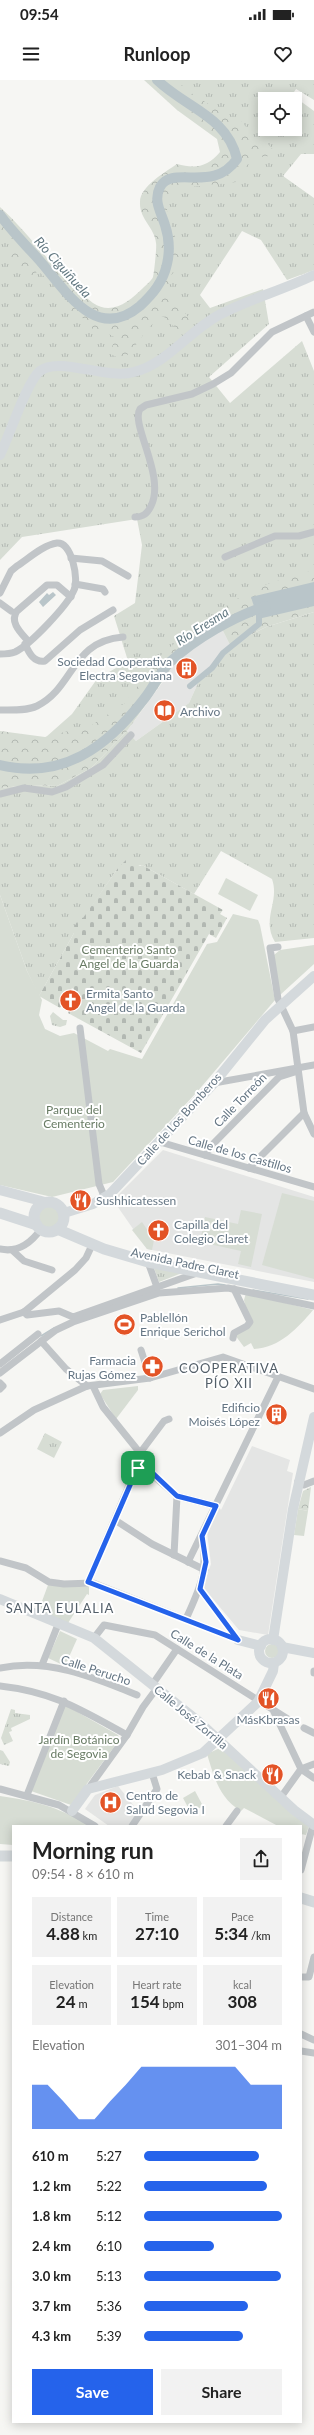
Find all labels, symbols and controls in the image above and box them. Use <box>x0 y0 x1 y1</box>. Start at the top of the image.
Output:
text: 09:54 <box>20 5 59 23</box>
icon: menu <box>20 43 42 65</box>
text: Runloop <box>124 43 190 65</box>
icon: heart <box>272 43 294 65</box>
map controls <box>258 92 302 136</box>
button: locate <box>258 92 302 136</box>
water label: Río Ciguiñuela <box>31 233 95 301</box>
water label: Río Eresma <box>172 603 232 649</box>
place label: Sociedad Cooperativa Electra Segoviana <box>57 654 172 683</box>
building icon: Sociedad Cooperativa Electra Segoviana <box>174 655 200 681</box>
library icon: Archivo <box>151 698 177 724</box>
place label: Archivo <box>180 704 221 719</box>
park label: Cementerio Santo Angel de la Guarda <box>79 942 179 971</box>
place label: Ermita Santo Angel de la Guarda <box>86 986 185 1015</box>
church icon: Ermita Santo Angel de la Guarda <box>57 987 83 1013</box>
street label: Calle de Los Bomberos <box>133 1070 225 1168</box>
street label: Calle Torreón <box>210 1070 270 1130</box>
park label: Parque del Cementerio <box>43 1102 105 1131</box>
street label: Calle de los Castillos <box>186 1132 294 1176</box>
restaurant icon: Sushhicatessen <box>68 1187 94 1213</box>
place label: Sushhicatessen <box>96 1193 176 1208</box>
place label: Capilla del Colegio Claret <box>174 1217 249 1246</box>
church icon: Capilla del Colegio Claret <box>146 1218 172 1244</box>
street label: Avenida Padre Claret <box>130 1244 241 1282</box>
place label: Pablellón Enrique Serichol <box>140 1310 226 1339</box>
sports icon: Pablellón Enrique Serichol <box>111 1311 137 1337</box>
place label: Farmacia Rujas Gómez <box>68 1353 137 1382</box>
pharmacy icon: Farmacia Rujas Gómez <box>139 1354 165 1380</box>
district label: COOPERATIVA PÍO XII <box>179 1360 279 1391</box>
place label: Edificio Moisés López <box>189 1400 261 1429</box>
building icon: Edificio Moisés López <box>263 1401 289 1427</box>
pin <box>121 1451 155 1485</box>
icon: arrive <box>127 1457 149 1479</box>
district label: SANTA EULALIA <box>6 1600 114 1616</box>
street label: Calle de la Plata <box>168 1626 246 1682</box>
street label: Calle Perucho <box>59 1652 133 1688</box>
street label: Calle José Zorrilla <box>151 1682 231 1752</box>
restaurant icon: MásKbrasas <box>255 1685 281 1711</box>
place label: MásKbrasas <box>236 1712 300 1727</box>
park label: Jardín Botánico de Segovia <box>39 1732 120 1761</box>
restaurant icon: Kebab & Snack <box>259 1761 285 1787</box>
place label: Kebab & Snack <box>177 1767 257 1782</box>
place label: Centro de Salud Segovia I <box>126 1788 205 1817</box>
hospital icon: Centro de Salud Segovia I <box>97 1789 123 1815</box>
text: Morning run <box>32 1837 154 1864</box>
button: share <box>240 1838 282 1880</box>
text: 09:54 · 8 × 610 m <box>32 1866 134 1882</box>
text: Distance <box>51 1910 93 1923</box>
text: Time <box>145 1910 169 1923</box>
text: Pace <box>231 1910 254 1923</box>
text: 4.88 <box>46 1923 80 1944</box>
text: 27:10 <box>135 1923 179 1944</box>
text: 5:34 <box>214 1923 248 1944</box>
text: km <box>80 1929 97 1942</box>
text: /km <box>248 1929 271 1942</box>
text: Elevation <box>49 1978 94 1991</box>
text: Heart rate <box>132 1978 182 1991</box>
text: kcal <box>233 1978 252 1991</box>
text: 24 <box>56 1991 76 2012</box>
text: 154 <box>130 1991 160 2012</box>
text: 308 <box>228 1991 257 2012</box>
text: m <box>76 1997 87 2010</box>
text: bpm <box>160 1997 184 2010</box>
text: Elevation <box>32 2037 85 2053</box>
text: 301–304 m <box>215 2037 282 2053</box>
text: 610 m <box>32 2148 69 2164</box>
text: 5:27 <box>96 2148 122 2164</box>
text: 1.2 km <box>32 2178 71 2194</box>
text: 5:22 <box>96 2178 122 2194</box>
text: 1.8 km <box>32 2208 71 2224</box>
text: 5:12 <box>96 2208 122 2224</box>
text: 2.4 km <box>32 2238 71 2254</box>
text: 6:10 <box>96 2238 122 2254</box>
text: 3.0 km <box>32 2268 71 2284</box>
text: 5:13 <box>96 2268 122 2284</box>
text: 3.7 km <box>32 2298 71 2314</box>
text: 5:36 <box>96 2298 122 2314</box>
text: 4.3 km <box>32 2328 71 2344</box>
text: 5:39 <box>96 2328 122 2344</box>
button: Save <box>32 2369 153 2415</box>
button: Share <box>161 2369 282 2415</box>

